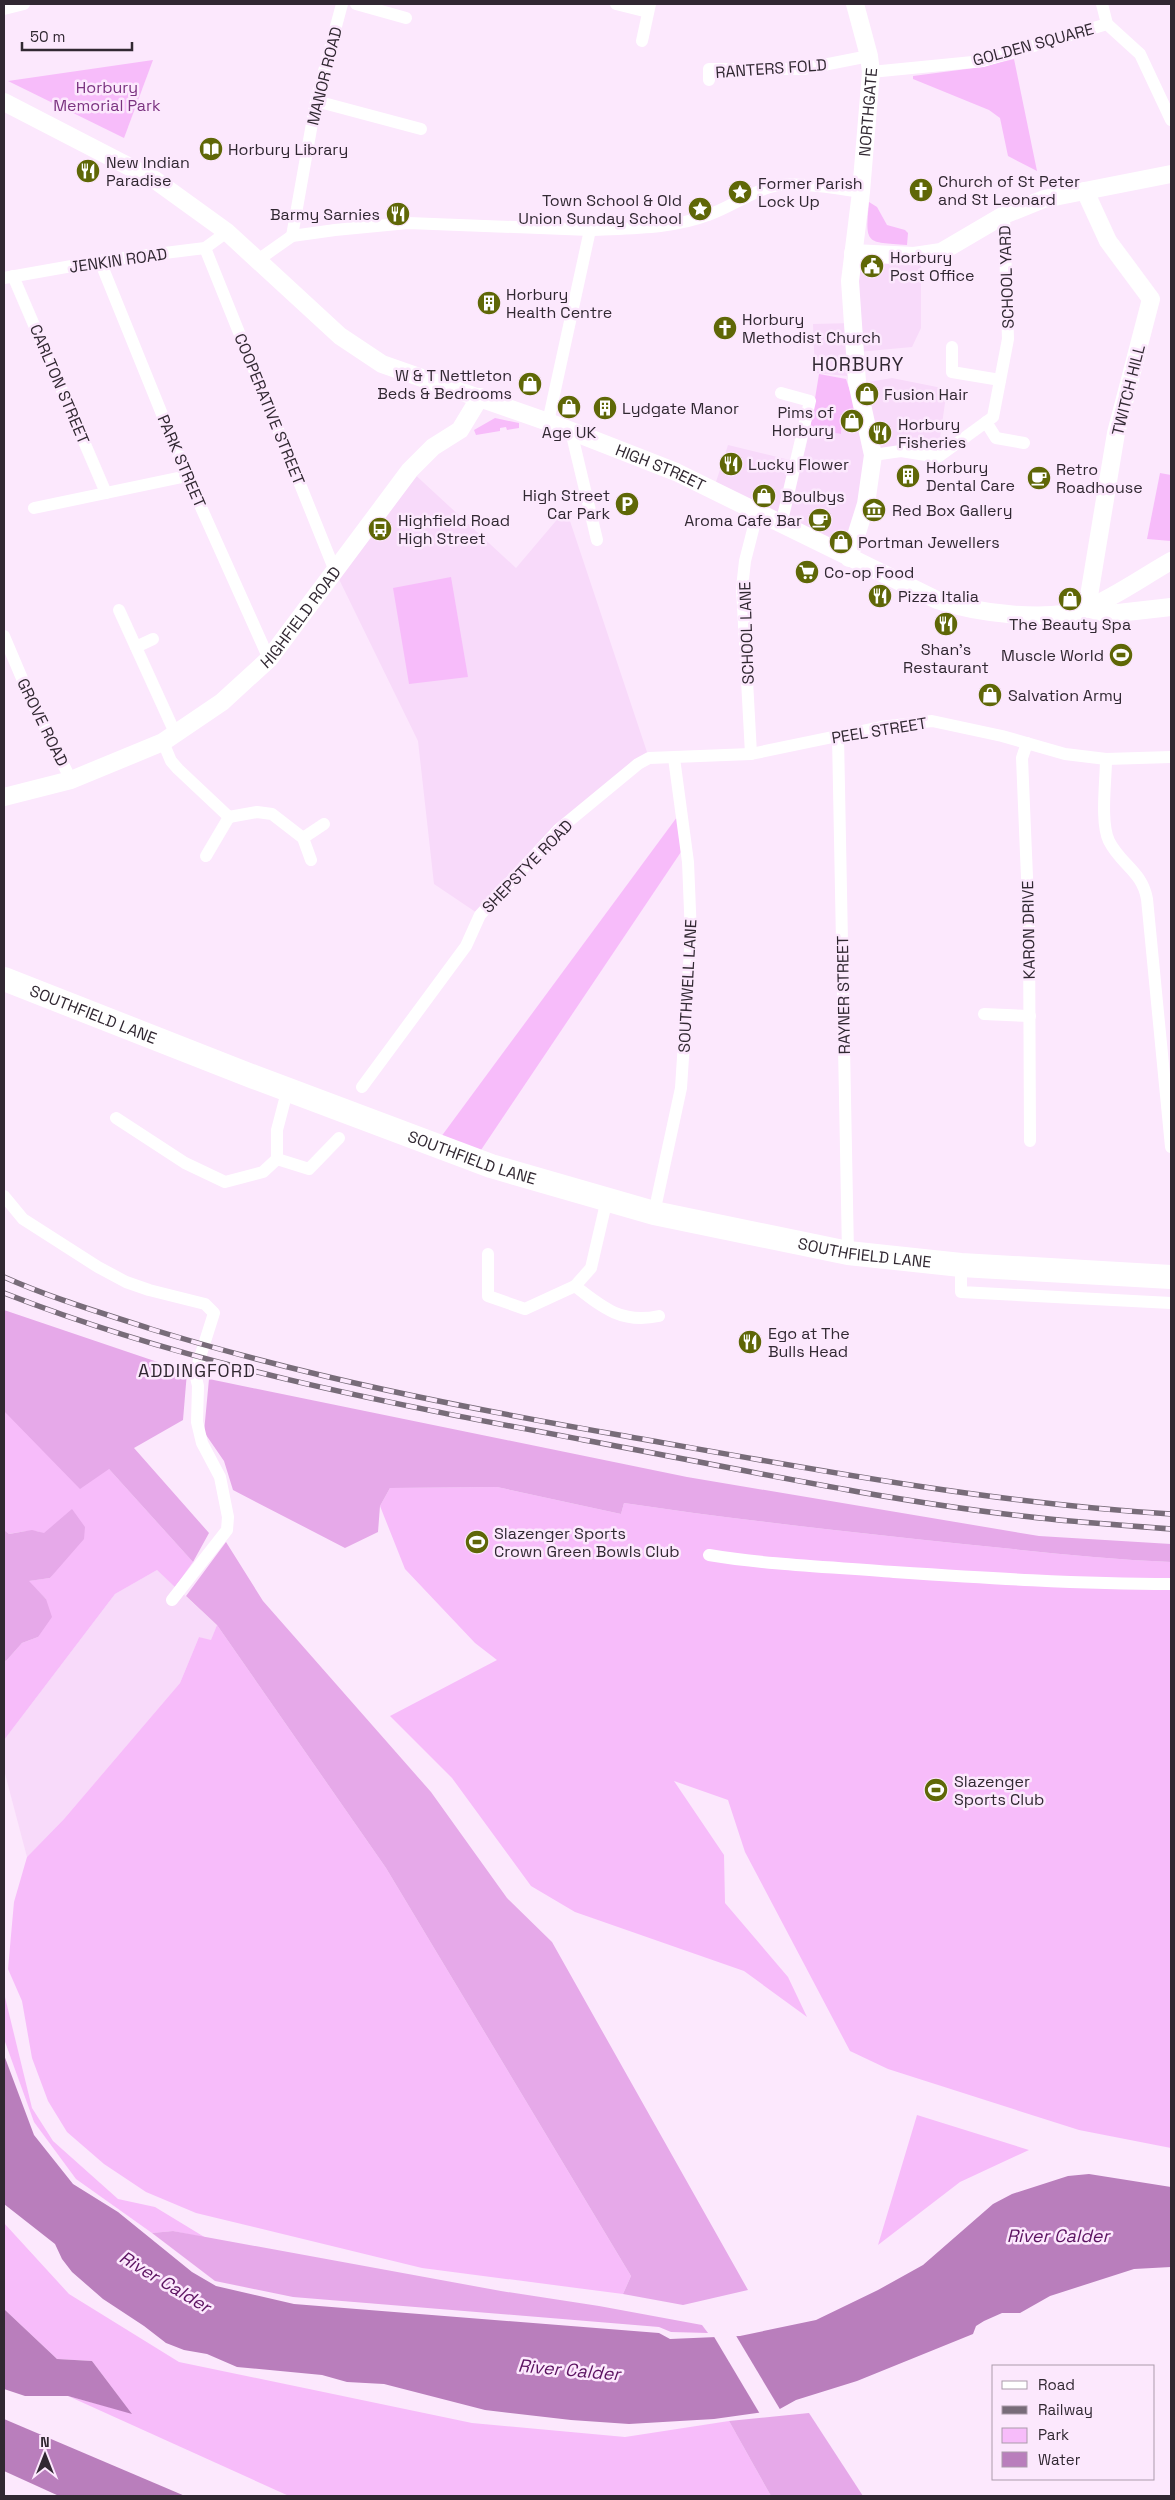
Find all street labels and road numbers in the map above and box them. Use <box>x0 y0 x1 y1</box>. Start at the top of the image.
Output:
street label: GOLDEN SQUARE <box>970 18 1096 71</box>
street label: MANOR ROAD <box>302 25 347 128</box>
street label: RANTERS FOLD <box>715 54 828 83</box>
street label: NORTHGATE <box>854 67 882 157</box>
street label: SCHOOL YARD <box>994 225 1019 329</box>
street label: JENKIN ROAD <box>68 243 168 278</box>
street label: CARLTON STREET <box>25 321 94 447</box>
street label: COOPERATIVE STREET <box>229 330 310 488</box>
street label: TWITCH HILL <box>1107 342 1150 438</box>
street label: PARK STREET <box>153 412 211 511</box>
street label: HIGH STREET <box>612 439 709 496</box>
street label: HIGHFIELD ROAD <box>256 562 346 673</box>
street label: SCHOOL LANE <box>734 581 759 685</box>
street label: GROVE ROAD <box>12 675 73 770</box>
street label: PEEL STREET <box>830 713 928 748</box>
street label: SHEPSTYE ROAD <box>477 815 577 917</box>
street label: KARON DRIVE <box>1017 880 1040 980</box>
street label: SOUTHWELL LANE <box>674 919 701 1053</box>
street label: RAYNER STREET <box>832 935 855 1055</box>
street label: SOUTHFIELD LANE <box>27 980 160 1049</box>
street label: SOUTHFIELD LANE <box>405 1126 539 1189</box>
street label: SOUTHFIELD LANE <box>796 1233 933 1273</box>

